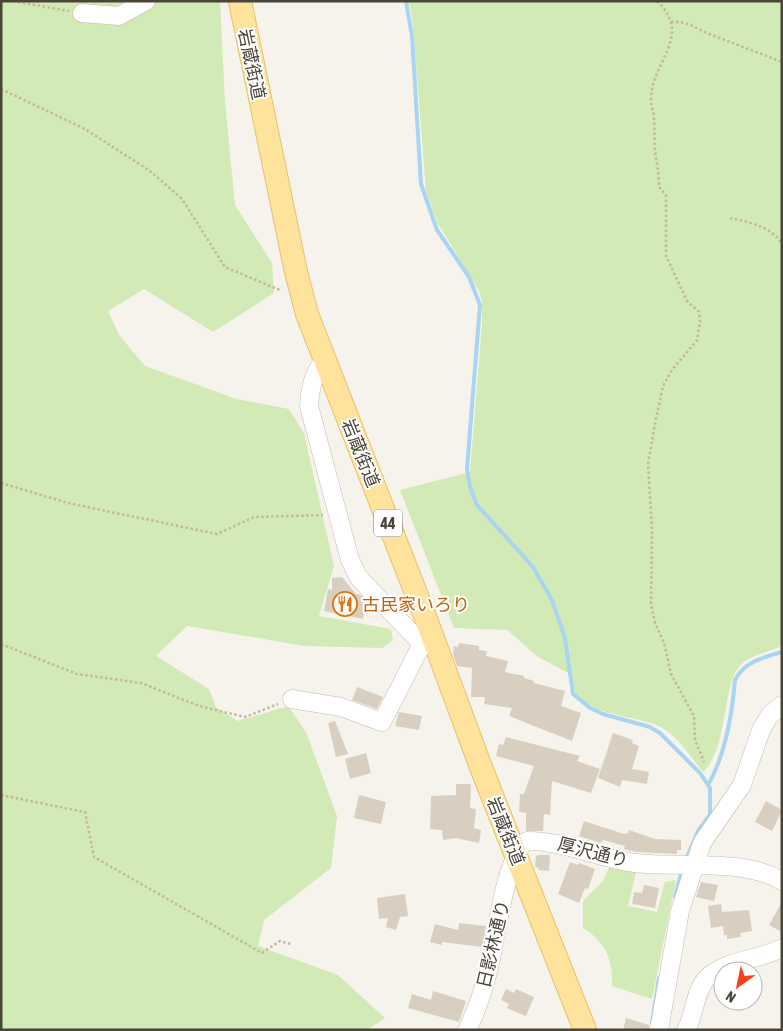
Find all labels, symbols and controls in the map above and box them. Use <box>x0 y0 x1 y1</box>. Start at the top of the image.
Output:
street label: 岩蔵街道 <box>234 27 270 101</box>
street label: 岩蔵街道 <box>338 416 384 490</box>
road number: 44 <box>374 509 402 536</box>
restaurant icon: 古民家いろり <box>332 591 358 617</box>
place label: 古民家いろり <box>362 594 470 615</box>
street label: 岩蔵街道 <box>483 794 529 868</box>
street label: 厚沢通り <box>556 833 630 871</box>
street label: 日影林通り <box>473 898 513 990</box>
north arrow <box>713 961 763 1011</box>
text: N <box>723 988 739 1006</box>

